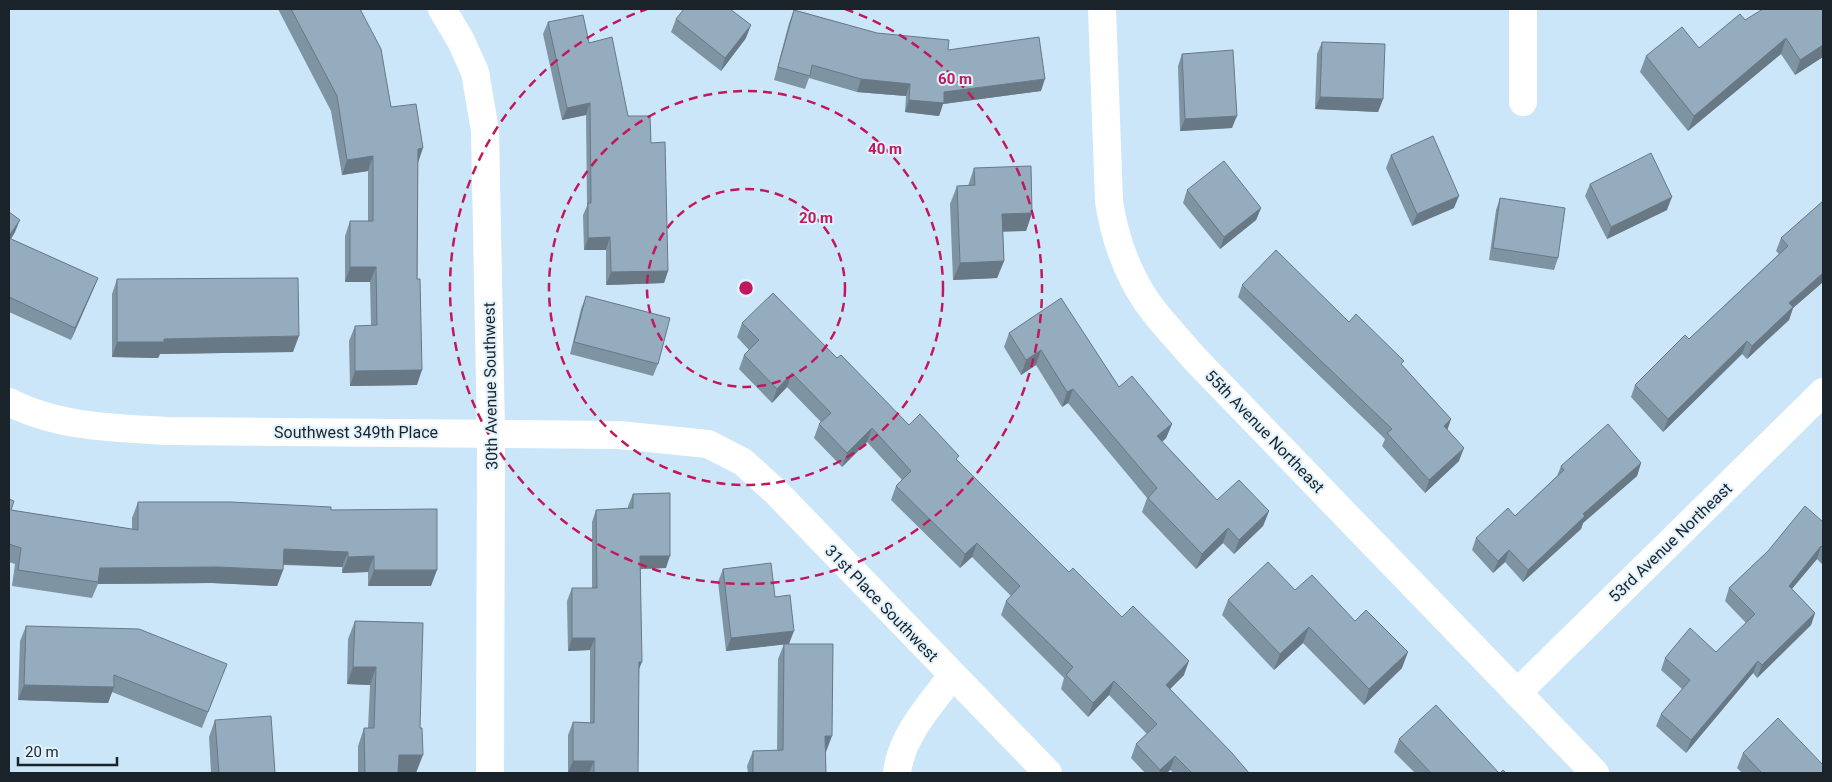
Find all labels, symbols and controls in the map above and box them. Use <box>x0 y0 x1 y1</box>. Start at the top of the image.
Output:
text: 60 m <box>938 70 972 88</box>
text: 40 m <box>868 140 902 158</box>
text: 20 m <box>799 209 833 227</box>
centre of rings <box>737 279 755 297</box>
street label: 30th Avenue Southwest <box>480 302 501 470</box>
street label: 55th Avenue Northeast <box>1201 366 1328 497</box>
street label: Southwest 349th Place <box>274 423 438 442</box>
street label: 53rd Avenue Northeast <box>1605 479 1736 606</box>
street label: 31st Place Southwest <box>821 541 942 665</box>
scale bar <box>18 734 116 766</box>
text: 20 m <box>25 743 59 761</box>

